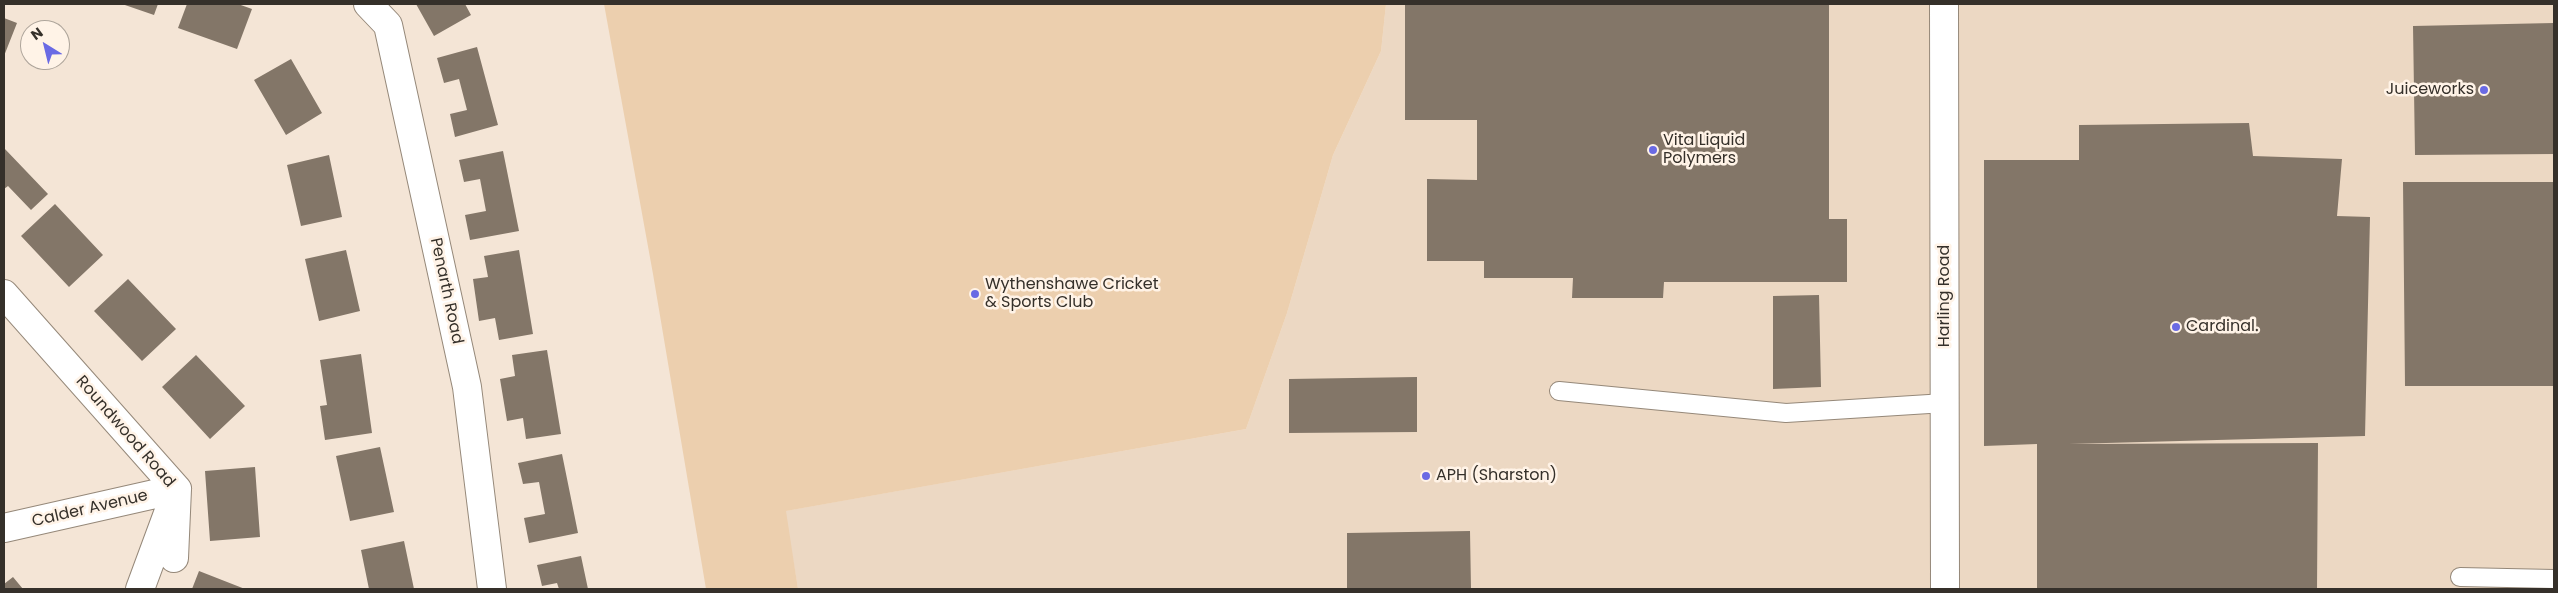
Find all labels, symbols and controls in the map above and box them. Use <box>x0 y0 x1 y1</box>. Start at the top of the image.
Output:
north arrow <box>20 20 70 70</box>
text: N <box>27 22 47 45</box>
place label: Juiceworks <box>2386 80 2474 100</box>
marker: Juiceworks <box>2478 84 2490 96</box>
place label: Vita Liquid Polymers <box>1663 131 1745 169</box>
marker: Vita Liquid Polymers <box>1647 144 1659 156</box>
street label: Penarth Road <box>425 236 467 346</box>
street label: Harling Road <box>1935 245 1955 347</box>
place label: Wythenshawe Cricket & Sports Club <box>985 275 1159 313</box>
marker: Wythenshawe Cricket & Sports Club <box>969 288 981 300</box>
place label: Cardinal. <box>2186 317 2258 337</box>
marker: Cardinal. <box>2170 321 2182 333</box>
street label: Roundwood Road <box>71 372 179 492</box>
place label: APH (Sharston) <box>1436 466 1557 486</box>
marker: APH (Sharston) <box>1420 470 1432 482</box>
street label: Calder Avenue <box>30 486 150 532</box>

